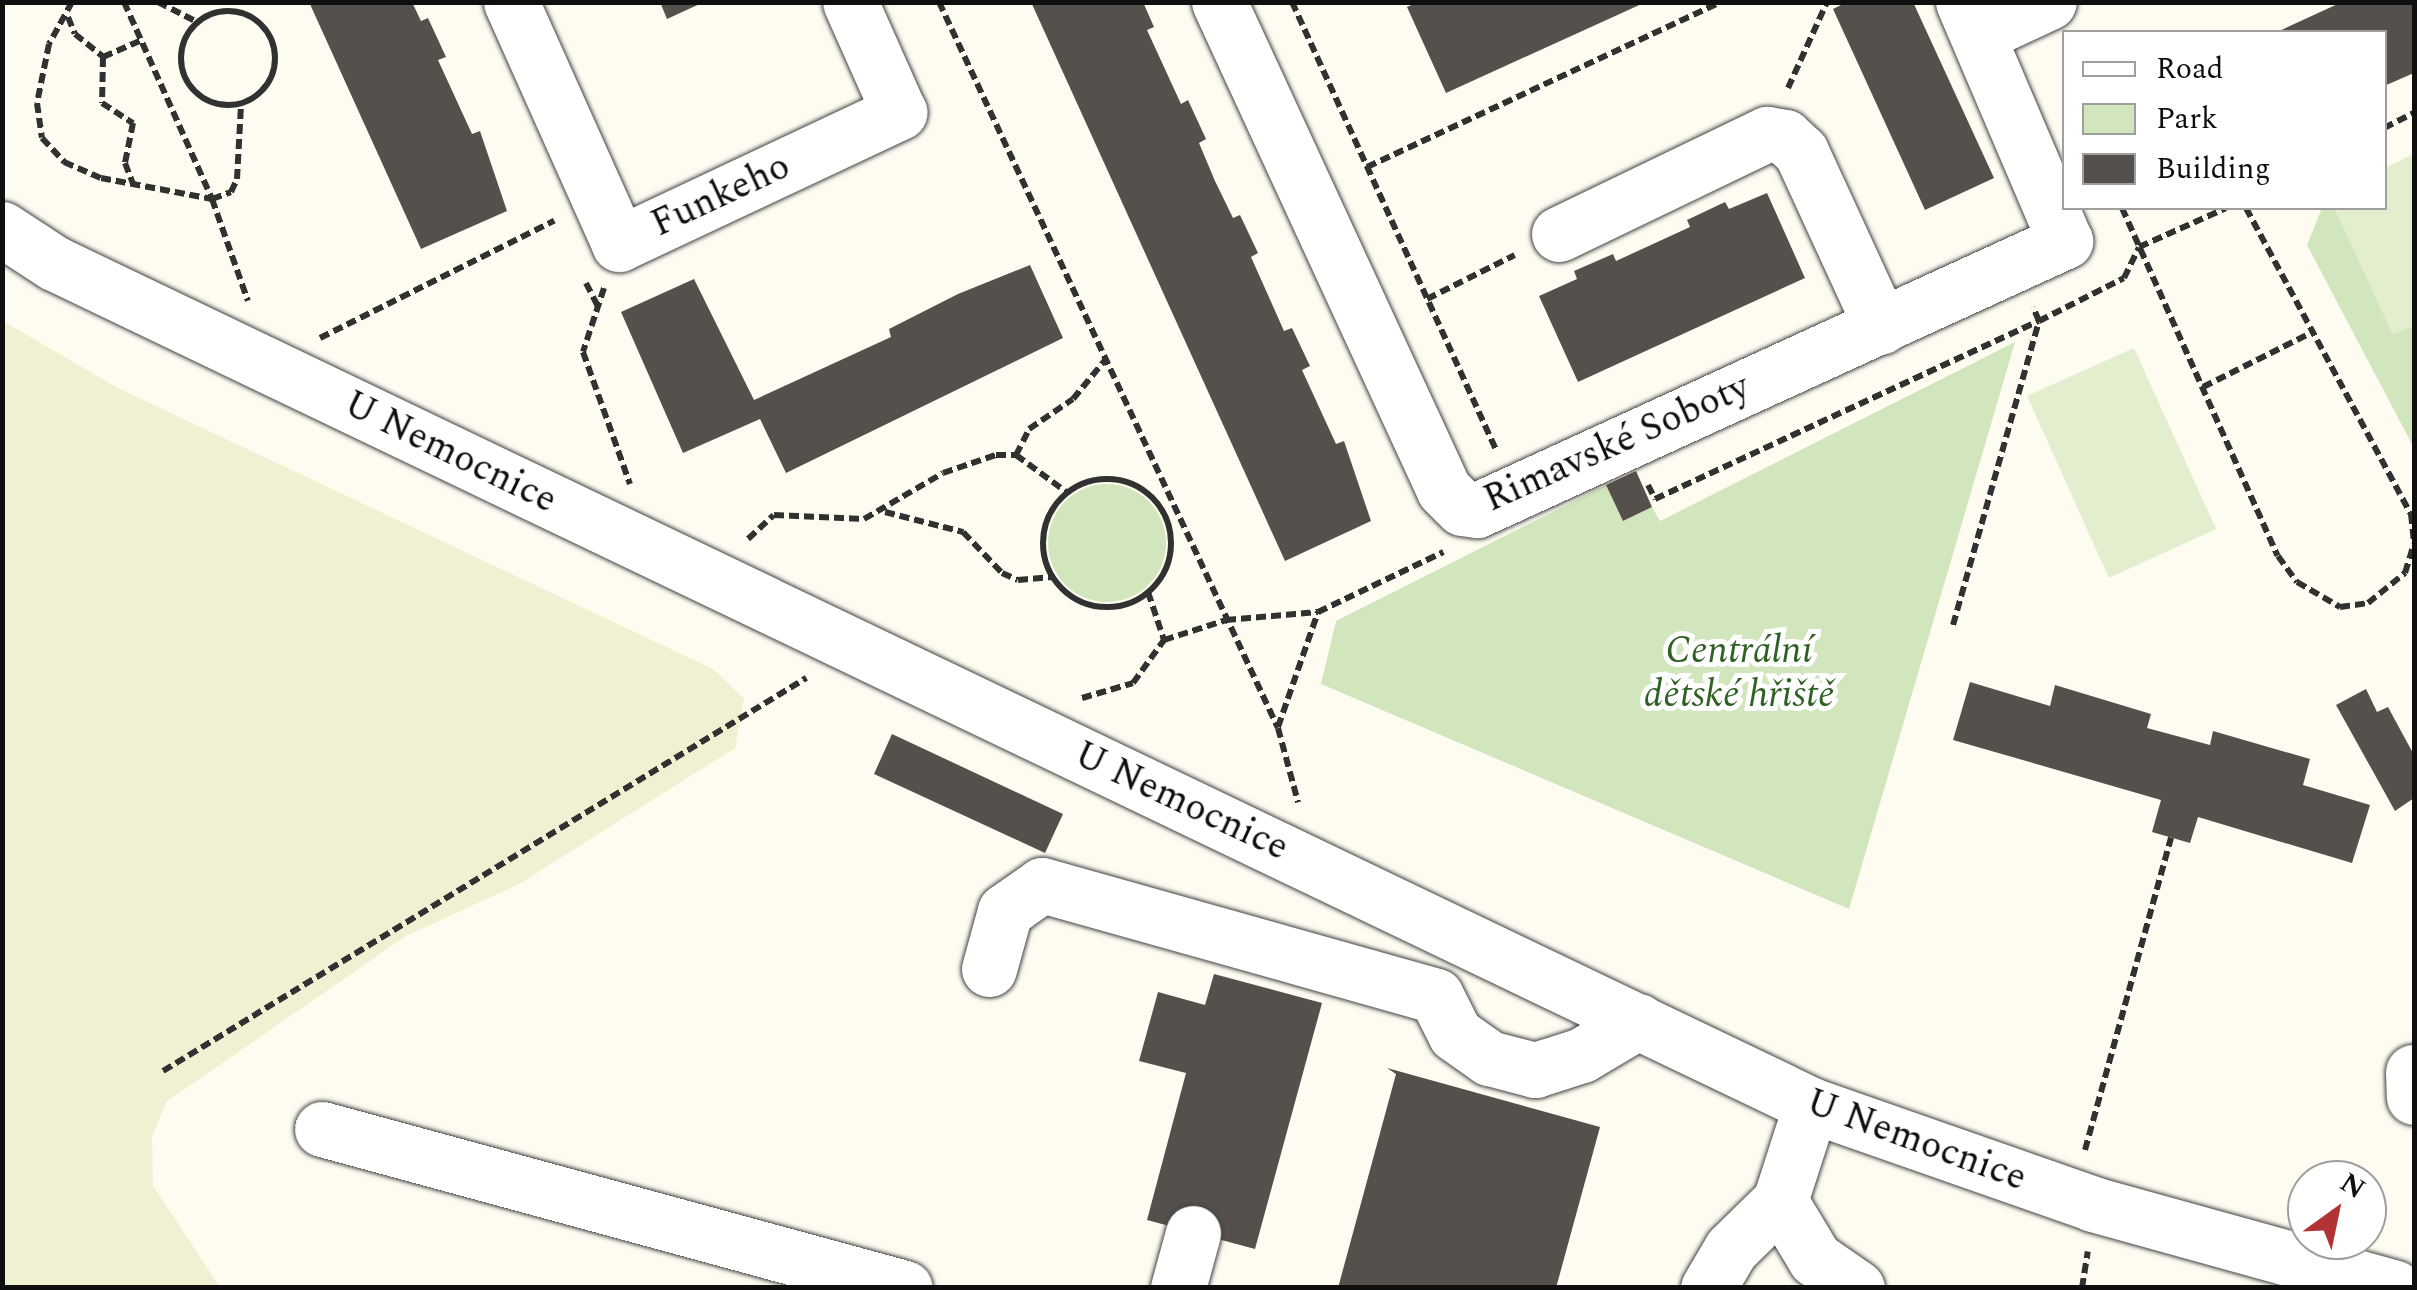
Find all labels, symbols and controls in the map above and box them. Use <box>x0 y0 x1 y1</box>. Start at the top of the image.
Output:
legend <box>2062 30 2387 210</box>
text: Road <box>2156 46 2224 92</box>
text: Park <box>2156 96 2218 142</box>
street label: Funkeho <box>644 144 798 248</box>
text: Building <box>2156 146 2271 192</box>
street label: Rimavské Soboty <box>1477 365 1757 523</box>
street label: U Nemocnice <box>336 382 564 524</box>
park label: Centrální dětské hřiště <box>1643 629 1835 718</box>
street label: U Nemocnice <box>1067 733 1295 871</box>
street label: U Nemocnice <box>1800 1080 2032 1202</box>
north arrow <box>2287 1160 2387 1260</box>
text: N <box>2331 1162 2374 1210</box>

